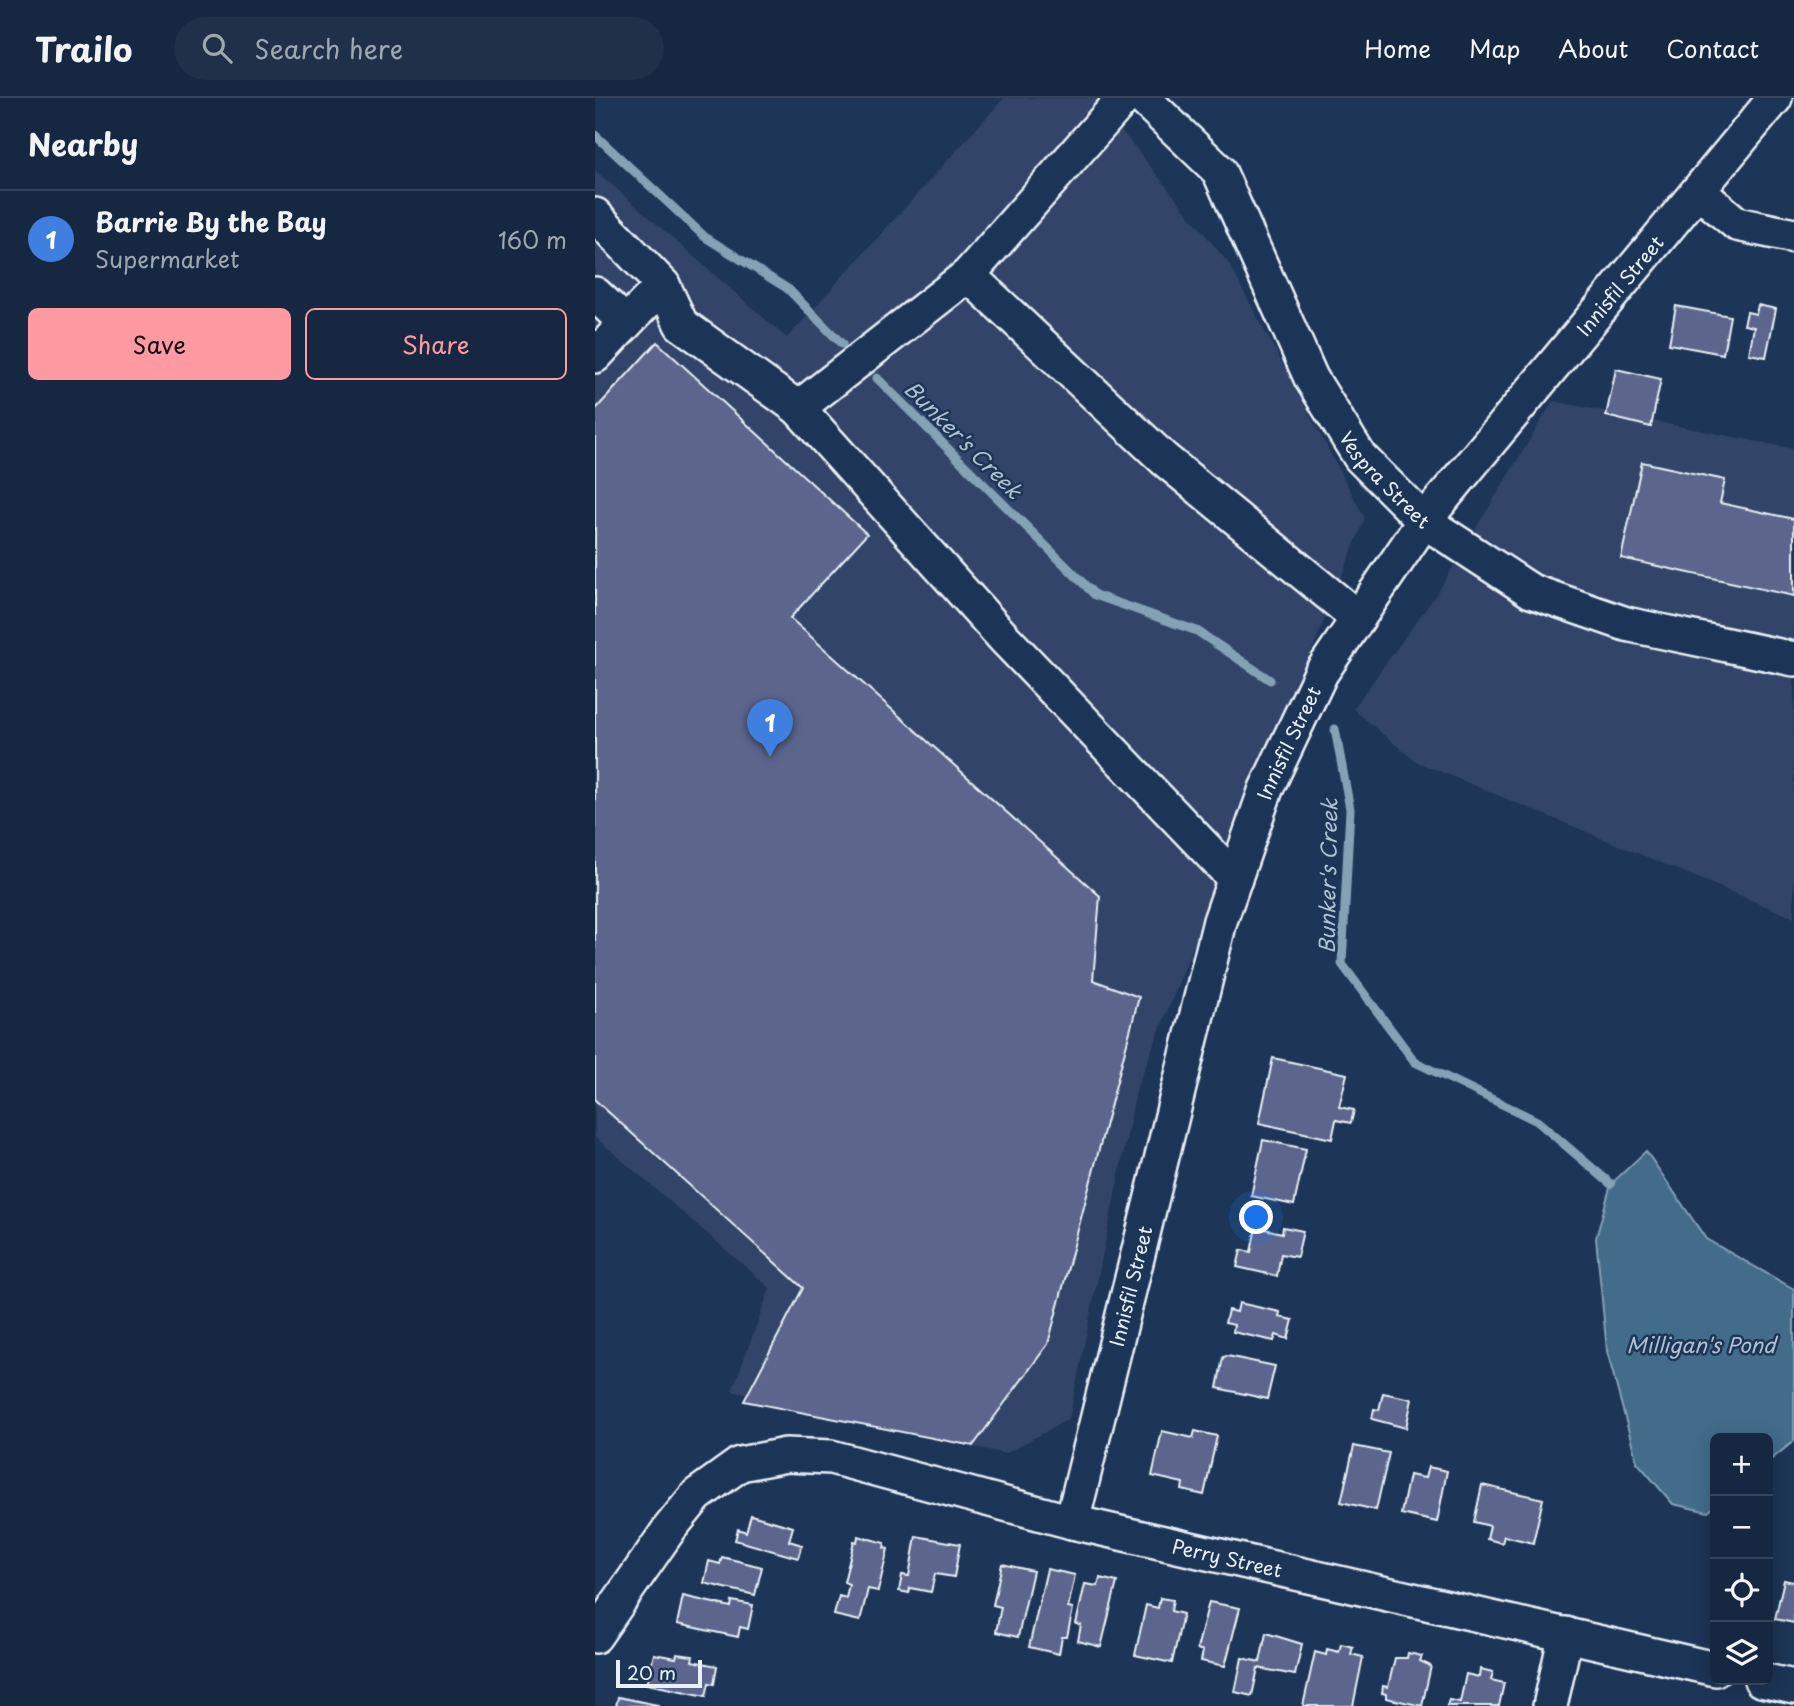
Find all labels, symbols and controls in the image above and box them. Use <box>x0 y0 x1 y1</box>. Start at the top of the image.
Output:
search box <box>174 17 664 80</box>
text: Trailo <box>35 23 132 73</box>
icon: search <box>198 29 236 67</box>
text: Search here <box>254 29 403 68</box>
text: Home <box>1364 30 1431 66</box>
text: Map <box>1469 30 1520 66</box>
text: About <box>1558 30 1628 66</box>
text: Contact <box>1666 30 1759 66</box>
text: Nearby <box>28 121 138 166</box>
text: Barrie By the Bay <box>95 202 326 241</box>
text: 1 <box>46 222 57 257</box>
text: 160 m <box>498 222 567 257</box>
street label: Innisfil Street <box>1570 229 1670 342</box>
text: Supermarket <box>95 241 239 276</box>
button: Save <box>28 308 291 380</box>
button: Share <box>305 308 567 380</box>
water label: Bunker's Creek <box>898 373 1031 506</box>
street label: Vespra Street <box>1333 425 1435 535</box>
street label: Innisfil Street <box>1249 681 1327 803</box>
pin: 1 <box>747 699 793 757</box>
water label: Bunker's Creek <box>1310 797 1344 954</box>
your location <box>1239 1200 1273 1234</box>
street label: Innisfil Street <box>1102 1223 1158 1349</box>
water label: Milligan's Pond <box>1627 1328 1779 1360</box>
map controls <box>1710 1433 1773 1685</box>
button: + <box>1710 1433 1773 1496</box>
button: − <box>1710 1496 1773 1559</box>
street label: Perry Street <box>1170 1531 1285 1584</box>
button: locate <box>1710 1559 1773 1622</box>
button: layers <box>1710 1622 1773 1685</box>
scale bar <box>616 1657 702 1689</box>
text: 20 m <box>627 1658 676 1686</box>

